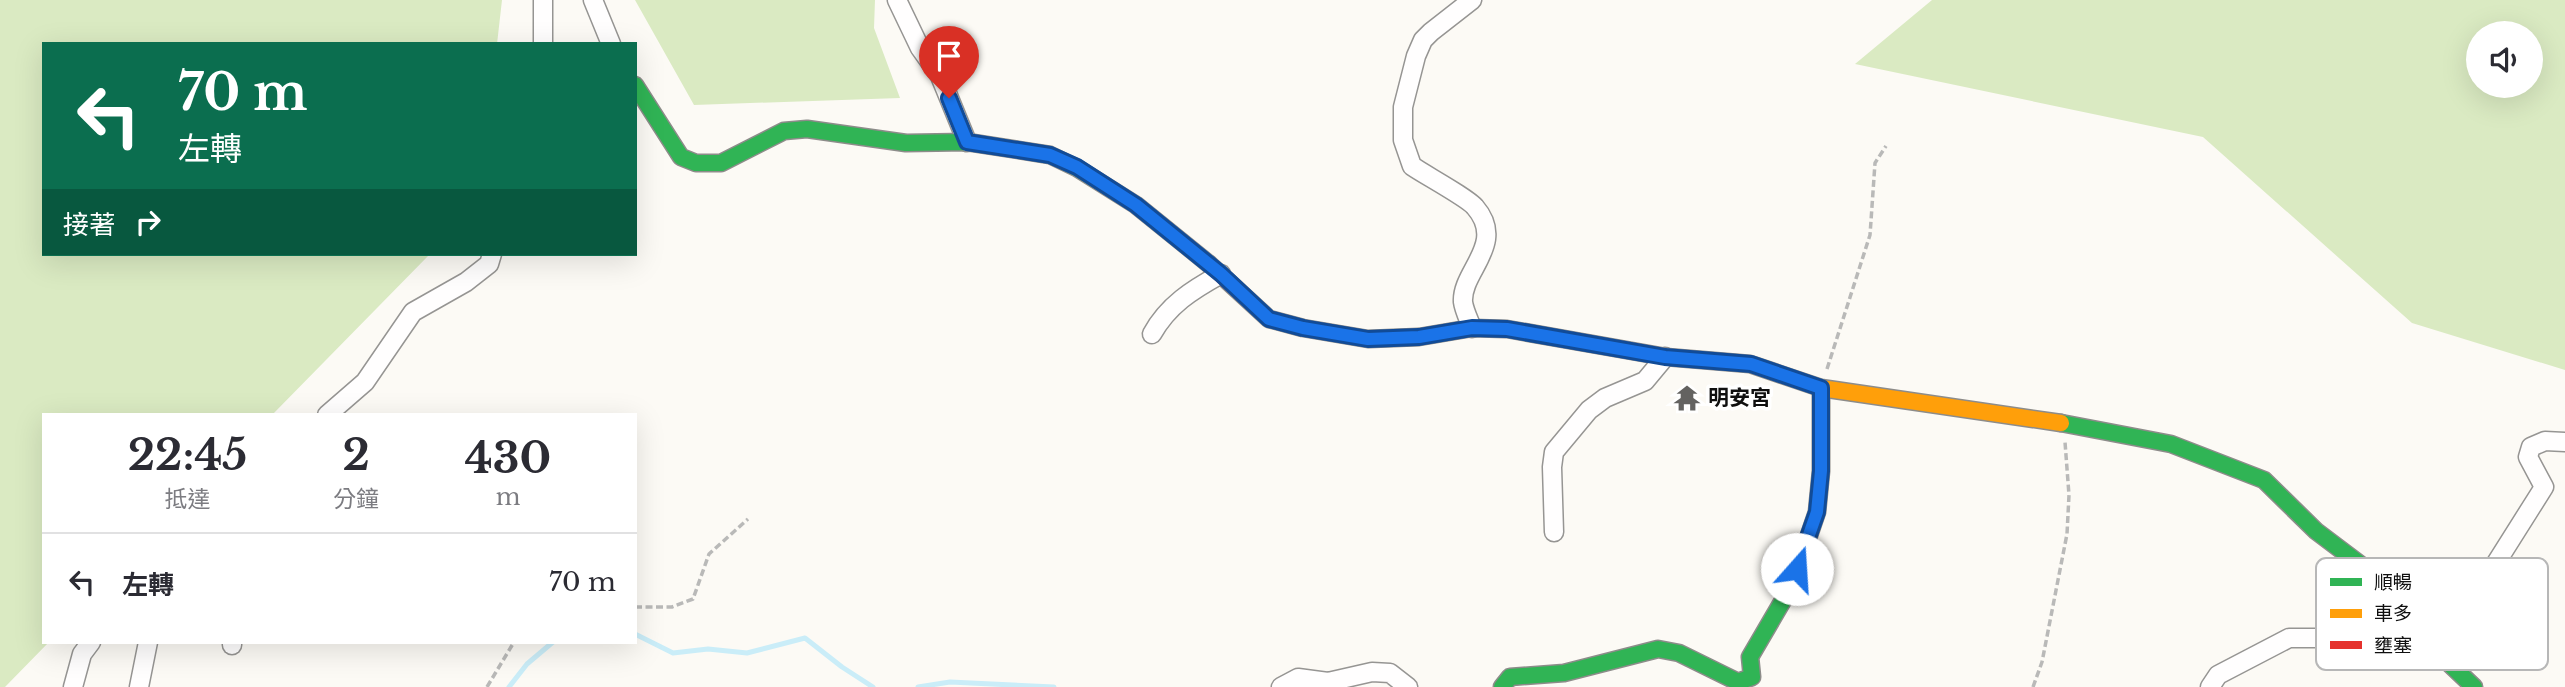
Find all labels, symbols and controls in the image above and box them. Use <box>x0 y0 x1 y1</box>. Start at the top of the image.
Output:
map controls <box>2466 21 2543 98</box>
button: sound <box>2466 21 2543 98</box>
pin <box>919 26 979 98</box>
icon: arrive <box>930 37 968 75</box>
text: 70 m <box>178 62 308 123</box>
icon: left <box>63 70 154 161</box>
text: 左轉 <box>178 129 242 169</box>
icon: right <box>129 203 167 241</box>
text: 接著 <box>63 209 115 241</box>
temple icon: 明安宮 <box>1672 383 1702 413</box>
place label: 明安宮 <box>1708 385 1771 411</box>
text: 22:45 <box>128 429 247 481</box>
text: 2 <box>342 429 370 481</box>
text: 430 <box>465 432 551 484</box>
text: m <box>496 483 520 511</box>
text: 抵達 <box>165 485 211 513</box>
text: 分鐘 <box>333 485 379 513</box>
position arrow <box>1760 532 1834 606</box>
legend <box>2316 558 2548 670</box>
icon: left <box>63 563 101 601</box>
text: 70 m <box>549 566 616 598</box>
text: 左轉 <box>122 569 174 601</box>
text: 順暢 <box>2374 571 2412 594</box>
text: 車多 <box>2374 602 2412 625</box>
text: 壅塞 <box>2374 634 2412 657</box>

